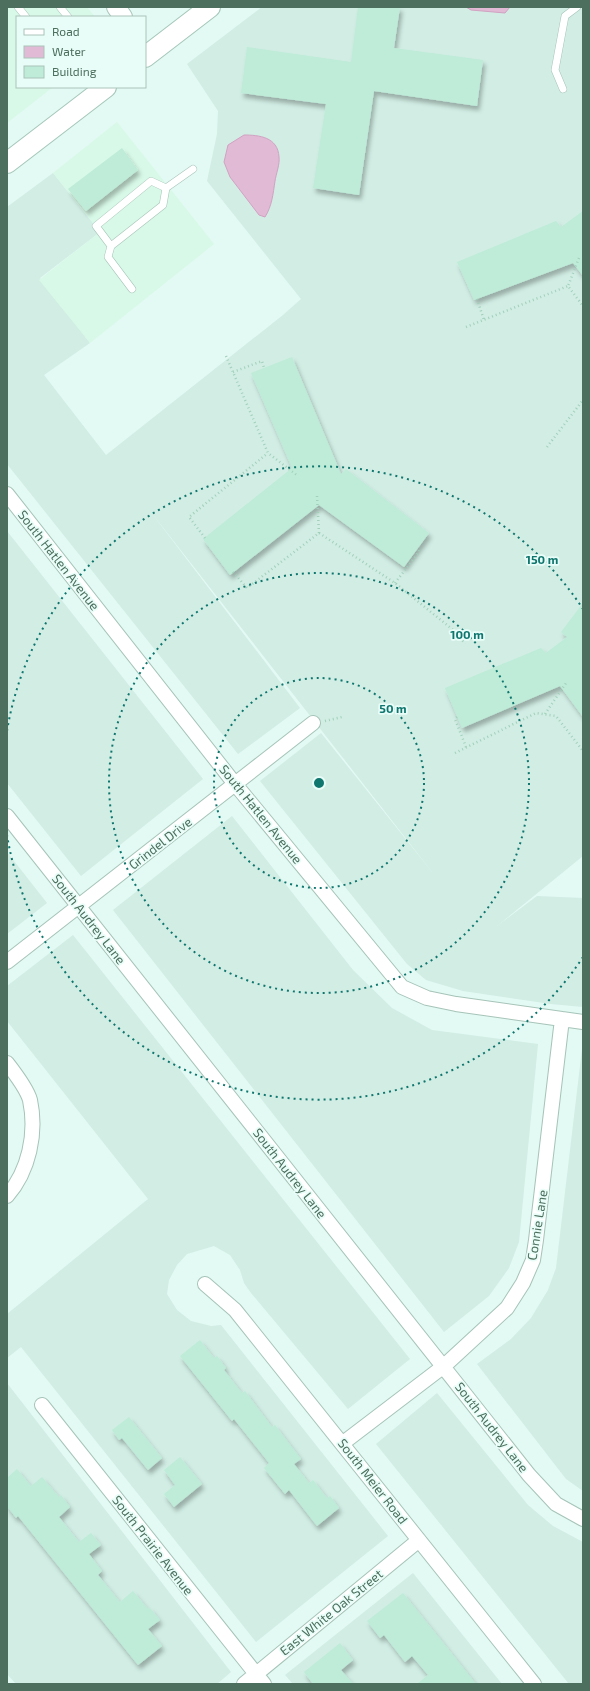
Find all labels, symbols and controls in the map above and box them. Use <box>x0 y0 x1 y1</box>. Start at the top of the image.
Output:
legend <box>16 16 146 88</box>
text: Road <box>52 24 80 38</box>
text: Water <box>52 44 86 58</box>
text: Building <box>52 64 97 78</box>
street label: South Hatlen Avenue <box>15 507 103 613</box>
text: 150 m <box>526 552 558 566</box>
text: 100 m <box>450 627 484 641</box>
text: 50 m <box>379 701 407 715</box>
street label: South Hatlen Avenue <box>216 761 306 867</box>
centre of rings <box>312 776 326 790</box>
street label: Grindel Drive <box>125 813 195 873</box>
street label: South Audrey Lane <box>49 871 129 967</box>
street label: South Audrey Lane <box>250 1125 330 1221</box>
street label: Connie Lane <box>524 1188 550 1261</box>
street label: South Audrey Lane <box>452 1379 532 1475</box>
street label: South Meier Road <box>335 1435 411 1527</box>
street label: South Prairie Avenue <box>109 1492 197 1598</box>
street label: East White Oak Street <box>276 1565 386 1658</box>

